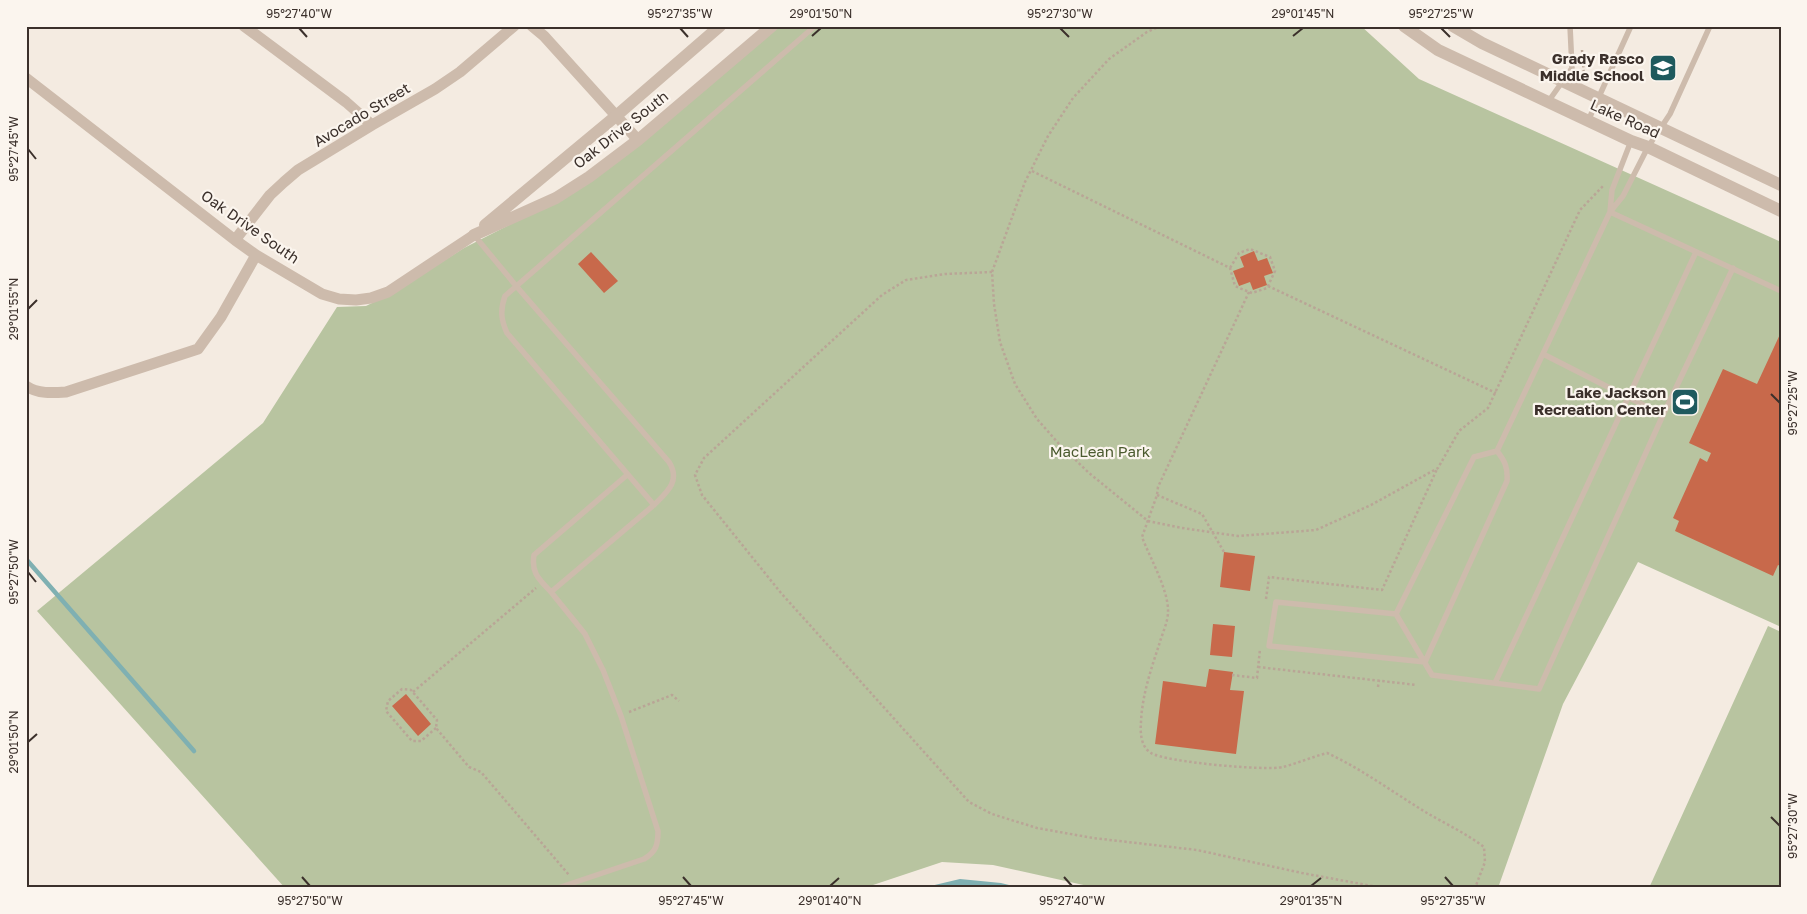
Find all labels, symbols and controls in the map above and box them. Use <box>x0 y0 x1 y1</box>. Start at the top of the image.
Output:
text: 95°27'40"W <box>266 6 333 21</box>
text: 95°27'35"W <box>647 6 713 21</box>
text: 29°01'50"N <box>789 6 853 21</box>
text: 95°27'30"W <box>1027 6 1093 21</box>
text: 29°01'45"N <box>1272 6 1334 21</box>
text: 95°27'25"W <box>1408 6 1474 21</box>
place label: Grady Rasco Middle School <box>1540 49 1644 84</box>
school or university icon: Grady Rasco Middle School <box>1648 53 1678 83</box>
street label: Avocado Street <box>310 78 413 150</box>
street label: Oak Drive South <box>569 87 671 172</box>
street label: Lake Road <box>1588 95 1663 141</box>
text: 95°27'45"W <box>6 116 21 182</box>
street label: Oak Drive South <box>198 186 303 267</box>
text: 29°01'55"N <box>6 278 21 340</box>
text: 95°27'25"W <box>1785 370 1800 436</box>
place label: Lake Jackson Recreation Center <box>1534 383 1666 418</box>
sports icon: Lake Jackson Recreation Center <box>1670 387 1700 417</box>
park label: MacLean Park <box>1050 442 1151 460</box>
text: 95°27'50"W <box>6 539 21 605</box>
text: 29°01'50"N <box>6 710 21 774</box>
text: 95°27'30"W <box>1785 793 1800 859</box>
text: 95°27'50"W <box>277 893 343 908</box>
text: 95°27'45"W <box>658 893 724 908</box>
text: 29°01'40"N <box>798 893 862 908</box>
text: 95°27'40"W <box>1039 893 1106 908</box>
text: 29°01'35"N <box>1280 893 1342 908</box>
text: 95°27'35"W <box>1420 893 1486 908</box>

